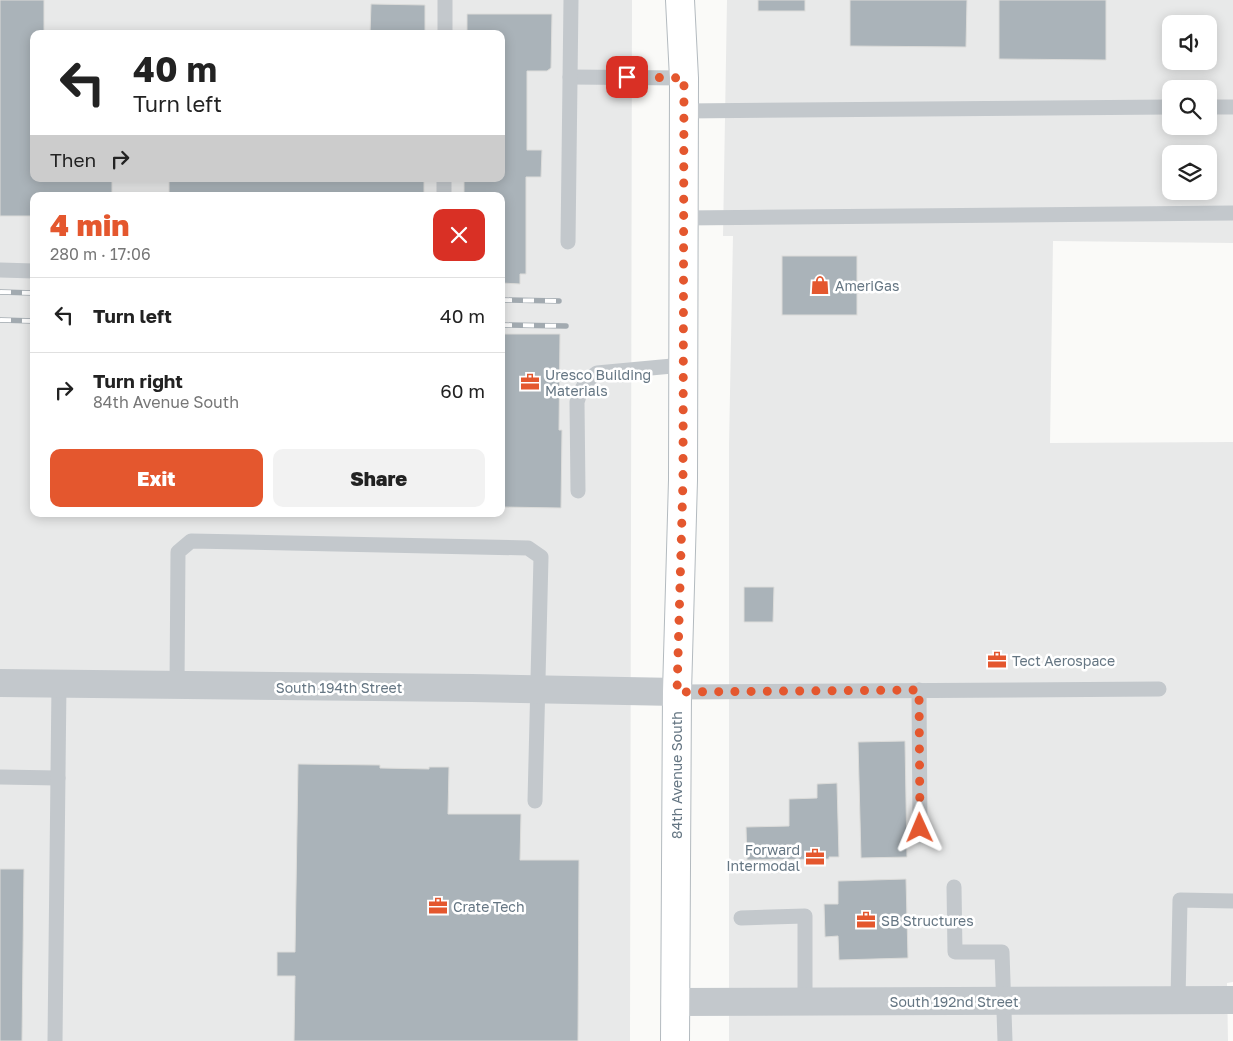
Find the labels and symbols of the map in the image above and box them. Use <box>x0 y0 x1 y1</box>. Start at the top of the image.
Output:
pin <box>606 56 648 98</box>
shop icon: AmeriGas <box>809 274 831 296</box>
place label: AmeriGas <box>835 277 899 294</box>
place label: Uresco Building Materials <box>545 366 651 399</box>
office icon: Uresco Building Materials <box>519 371 541 393</box>
office icon: Tect Aerospace <box>986 649 1008 671</box>
place label: Tect Aerospace <box>1012 652 1115 669</box>
street label: South 194th Street <box>276 679 402 696</box>
street label: 84th Avenue South <box>668 711 685 839</box>
position arrow <box>893 801 945 853</box>
place label: Forward Intermodal <box>726 841 800 874</box>
office icon: Forward Intermodal <box>804 846 826 868</box>
office icon: Crate Tech <box>427 895 449 917</box>
place label: Crate Tech <box>453 898 525 915</box>
office icon: SB Structures <box>855 909 877 931</box>
place label: SB Structures <box>881 912 974 929</box>
street label: South 192nd Street <box>889 993 1019 1010</box>

